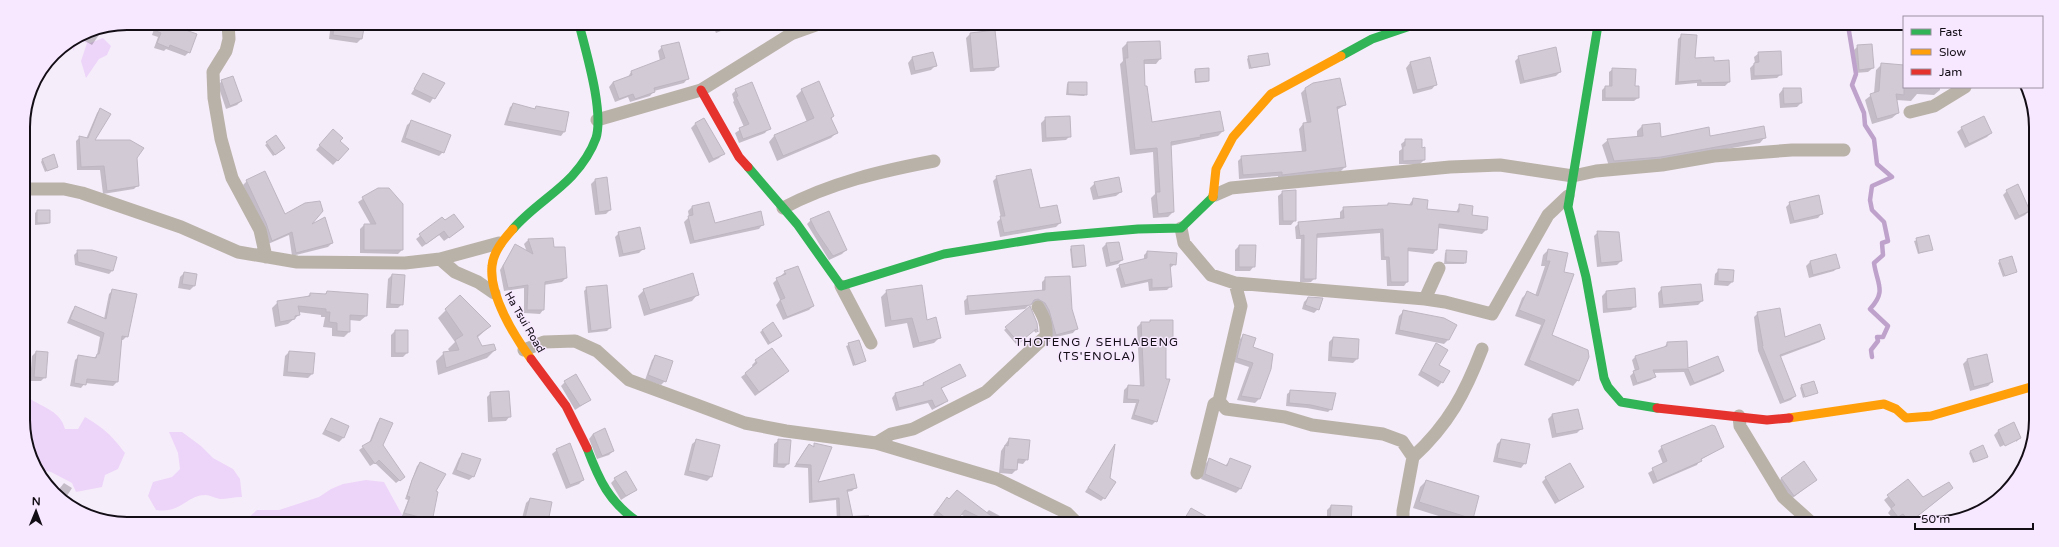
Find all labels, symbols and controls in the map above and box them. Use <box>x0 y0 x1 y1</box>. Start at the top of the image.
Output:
legend <box>1903 16 2043 88</box>
text: Fast <box>1939 25 1963 39</box>
text: Slow <box>1939 45 1966 59</box>
text: Jam <box>1939 65 1962 79</box>
street label: Ha Tsui Road <box>502 289 547 355</box>
district label: THOTENG / SEHLABENG (TS'ENOLA) <box>1015 335 1179 363</box>
north arrow <box>16 491 56 531</box>
text: N <box>32 495 41 508</box>
scale bar <box>1915 505 2033 531</box>
text: 50 m <box>1921 512 1950 526</box>

